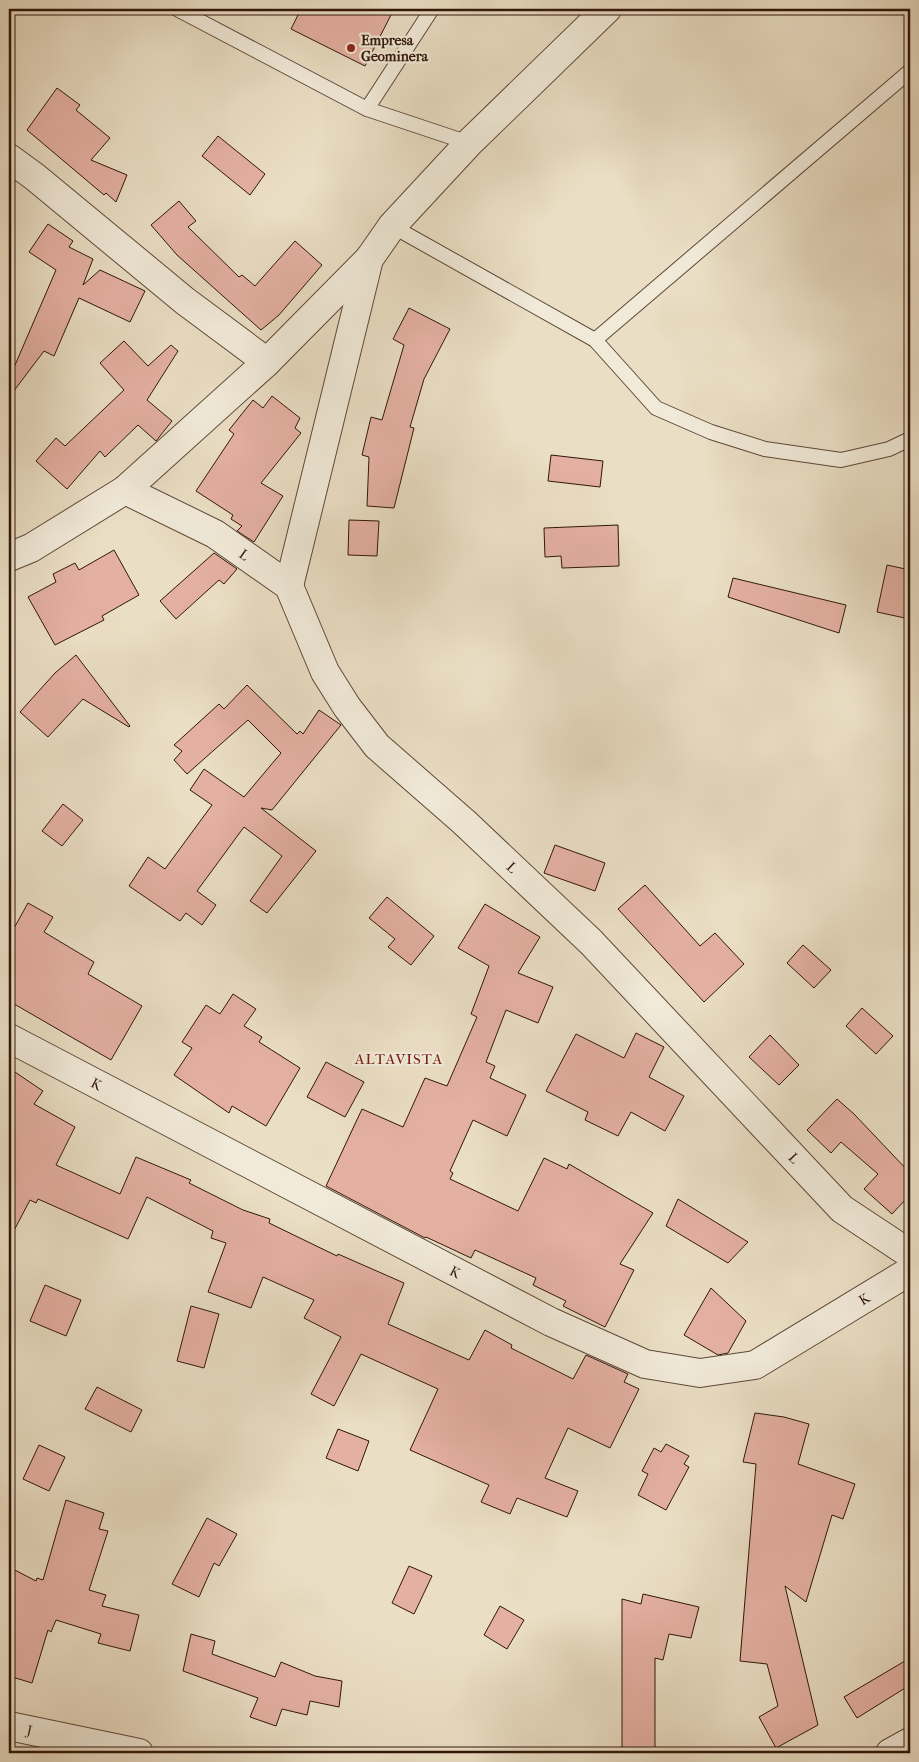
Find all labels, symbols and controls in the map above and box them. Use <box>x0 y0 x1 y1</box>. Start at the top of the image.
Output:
place label: Empresa Geominera <box>361 32 429 65</box>
marker: Empresa Geominera <box>345 42 357 54</box>
street label: L <box>236 545 253 564</box>
street label: L <box>503 858 521 877</box>
district label: ALTAVISTA <box>354 1050 443 1068</box>
street label: K <box>88 1074 106 1094</box>
street label: L <box>785 1149 803 1167</box>
street label: K <box>447 1262 465 1282</box>
street label: K <box>856 1288 874 1309</box>
street label: J <box>24 1721 34 1739</box>

